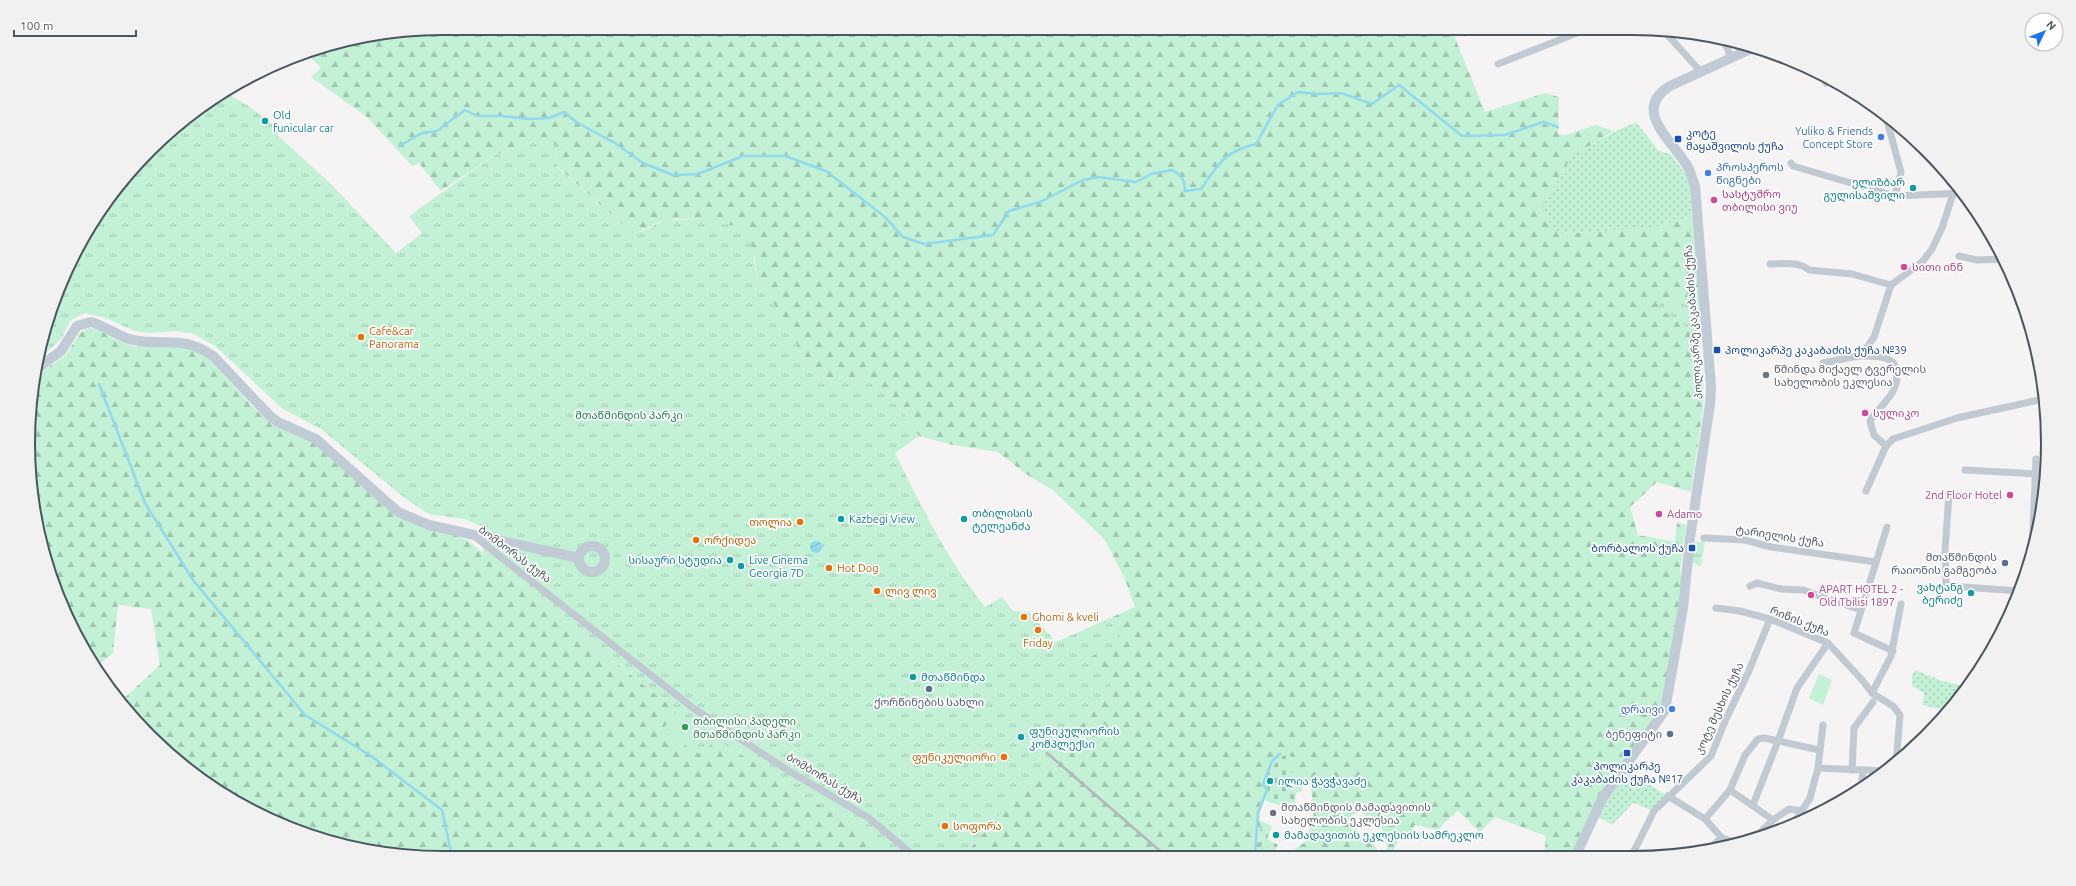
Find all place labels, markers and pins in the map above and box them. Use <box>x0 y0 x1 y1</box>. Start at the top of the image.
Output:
place label: Old funicular car <box>273 109 335 134</box>
marker: Old funicular car <box>260 116 270 126</box>
place label: Yuliko & Friends Concept Store <box>1795 125 1873 150</box>
place label: კოტე მაყაშვილის ქუჩა <box>1686 127 1783 153</box>
marker: Yuliko & Friends Concept Store <box>1876 132 1886 142</box>
marker: კოტე მაყაშვილის ქუჩა <box>1673 134 1683 144</box>
place label: პროსპეროს წიგნები <box>1716 161 1784 187</box>
marker: პროსპეროს წიგნები <box>1703 168 1713 178</box>
place label: ელიზბარ გულისაშვილი <box>1823 176 1905 202</box>
marker: ელიზბარ გულისაშვილი <box>1908 183 1918 193</box>
place label: სასტუმრო თბილისი ვიუ <box>1722 188 1798 214</box>
marker: სასტუმრო თბილისი ვიუ <box>1709 195 1719 205</box>
place label: სითი ინნ <box>1912 261 1963 273</box>
marker: სითი ინნ <box>1899 262 1909 272</box>
place label: Cafe&car Panorama <box>369 325 419 350</box>
marker: Cafe&car Panorama <box>356 332 366 342</box>
place label: პოლიკარპე კაკაბაძის ქუჩა №39 <box>1725 344 1907 357</box>
marker: პოლიკარპე კაკაბაძის ქუჩა №39 <box>1712 345 1722 355</box>
place label: წმინდა მიქაელ ტვერელის სახელობის ეკლესია <box>1774 363 1926 389</box>
marker: წმინდა მიქაელ ტვერელის სახელობის ეკლესია <box>1761 370 1771 380</box>
place label: სულიკო <box>1873 407 1920 420</box>
marker: სულიკო <box>1860 408 1870 418</box>
place label: 2nd Floor Hotel <box>1925 489 2002 501</box>
marker: 2nd Floor Hotel <box>2005 490 2015 500</box>
place label: თბილისის ტელეანძა <box>972 507 1033 533</box>
place label: Adamo <box>1667 508 1702 520</box>
marker: Adamo <box>1654 509 1664 519</box>
place label: Kazbegi View <box>849 513 916 525</box>
marker: Kazbegi View <box>836 514 846 524</box>
marker: თბილისის ტელეანძა <box>959 514 969 524</box>
place label: თოლია <box>749 516 792 529</box>
marker: თოლია <box>795 517 805 527</box>
place label: ორქიდეა <box>704 534 756 547</box>
marker: ორქიდეა <box>691 535 701 545</box>
place label: ბორბალოს ქუჩა <box>1591 542 1684 555</box>
marker: ბორბალოს ქუჩა <box>1687 543 1697 553</box>
place label: მთაწმინდის რაიონის გამგეობა <box>1891 551 1997 577</box>
place label: სისაური სტუდია <box>628 554 722 567</box>
place label: Live Cinema Georgia 7D <box>749 554 808 579</box>
marker: სისაური სტუდია <box>725 555 735 565</box>
marker: მთაწმინდის რაიონის გამგეობა <box>2000 558 2010 568</box>
marker: Live Cinema Georgia 7D <box>736 561 746 571</box>
place label: Hot Dog <box>837 562 878 574</box>
marker: Hot Dog <box>824 563 834 573</box>
place label: ვახტანგ ბერიძე <box>1917 581 1963 607</box>
place label: APART HOTEL 2 - Old Tbilisi 1897 <box>1819 583 1903 608</box>
place label: ლივ ლივ <box>885 585 937 598</box>
marker: ლივ ლივ <box>872 586 882 596</box>
marker: ვახტანგ ბერიძე <box>1966 588 1976 598</box>
marker: APART HOTEL 2 - Old Tbilisi 1897 <box>1806 590 1816 600</box>
place label: Ghomi & kveli <box>1032 611 1099 623</box>
marker: Ghomi & kveli <box>1019 612 1029 622</box>
marker: Friday <box>1033 625 1043 635</box>
place label: Friday <box>1023 637 1054 649</box>
place label: მთაწმინდა <box>921 671 985 684</box>
marker: მთაწმინდა <box>908 672 918 682</box>
marker: ქორწინების სახლი <box>924 684 934 694</box>
place label: ქორწინების სახლი <box>874 696 984 709</box>
place label: დრაივი <box>1621 703 1664 716</box>
marker: დრაივი <box>1667 704 1677 714</box>
place label: თბილისი პადელი მთაწმინდის პარკი <box>693 715 801 741</box>
marker: თბილისი პადელი მთაწმინდის პარკი <box>680 722 690 732</box>
place label: ფუნიკულიორის კომპლექსი <box>1029 725 1120 751</box>
place label: ბენეფიტი <box>1606 728 1662 741</box>
marker: ბენეფიტი <box>1665 729 1675 739</box>
marker: ფუნიკულიორის კომპლექსი <box>1016 732 1026 742</box>
marker: პოლიკარპე კაკაბაძის ქუჩა №17 <box>1622 748 1632 758</box>
place label: ფუნიკულიორი <box>912 751 996 764</box>
marker: ფუნიკულიორი <box>999 752 1009 762</box>
place label: პოლიკარპე კაკაბაძის ქუჩა №17 <box>1571 760 1683 786</box>
place label: ილია ჭავჭავაძე <box>1278 775 1367 788</box>
marker: ილია ჭავჭავაძე <box>1265 776 1275 786</box>
place label: მთაწმინდის მამადავითის სახელობის ეკლესია <box>1281 801 1431 827</box>
marker: მთაწმინდის მამადავითის სახელობის ეკლესია <box>1268 808 1278 818</box>
place label: სოფორა <box>953 820 1002 833</box>
marker: სოფორა <box>940 821 950 831</box>
place label: მამადავითის ეკლესიის სამრეკლო <box>1284 829 1484 842</box>
marker: მამადავითის ეკლესიის სამრეკლო <box>1271 830 1281 840</box>

